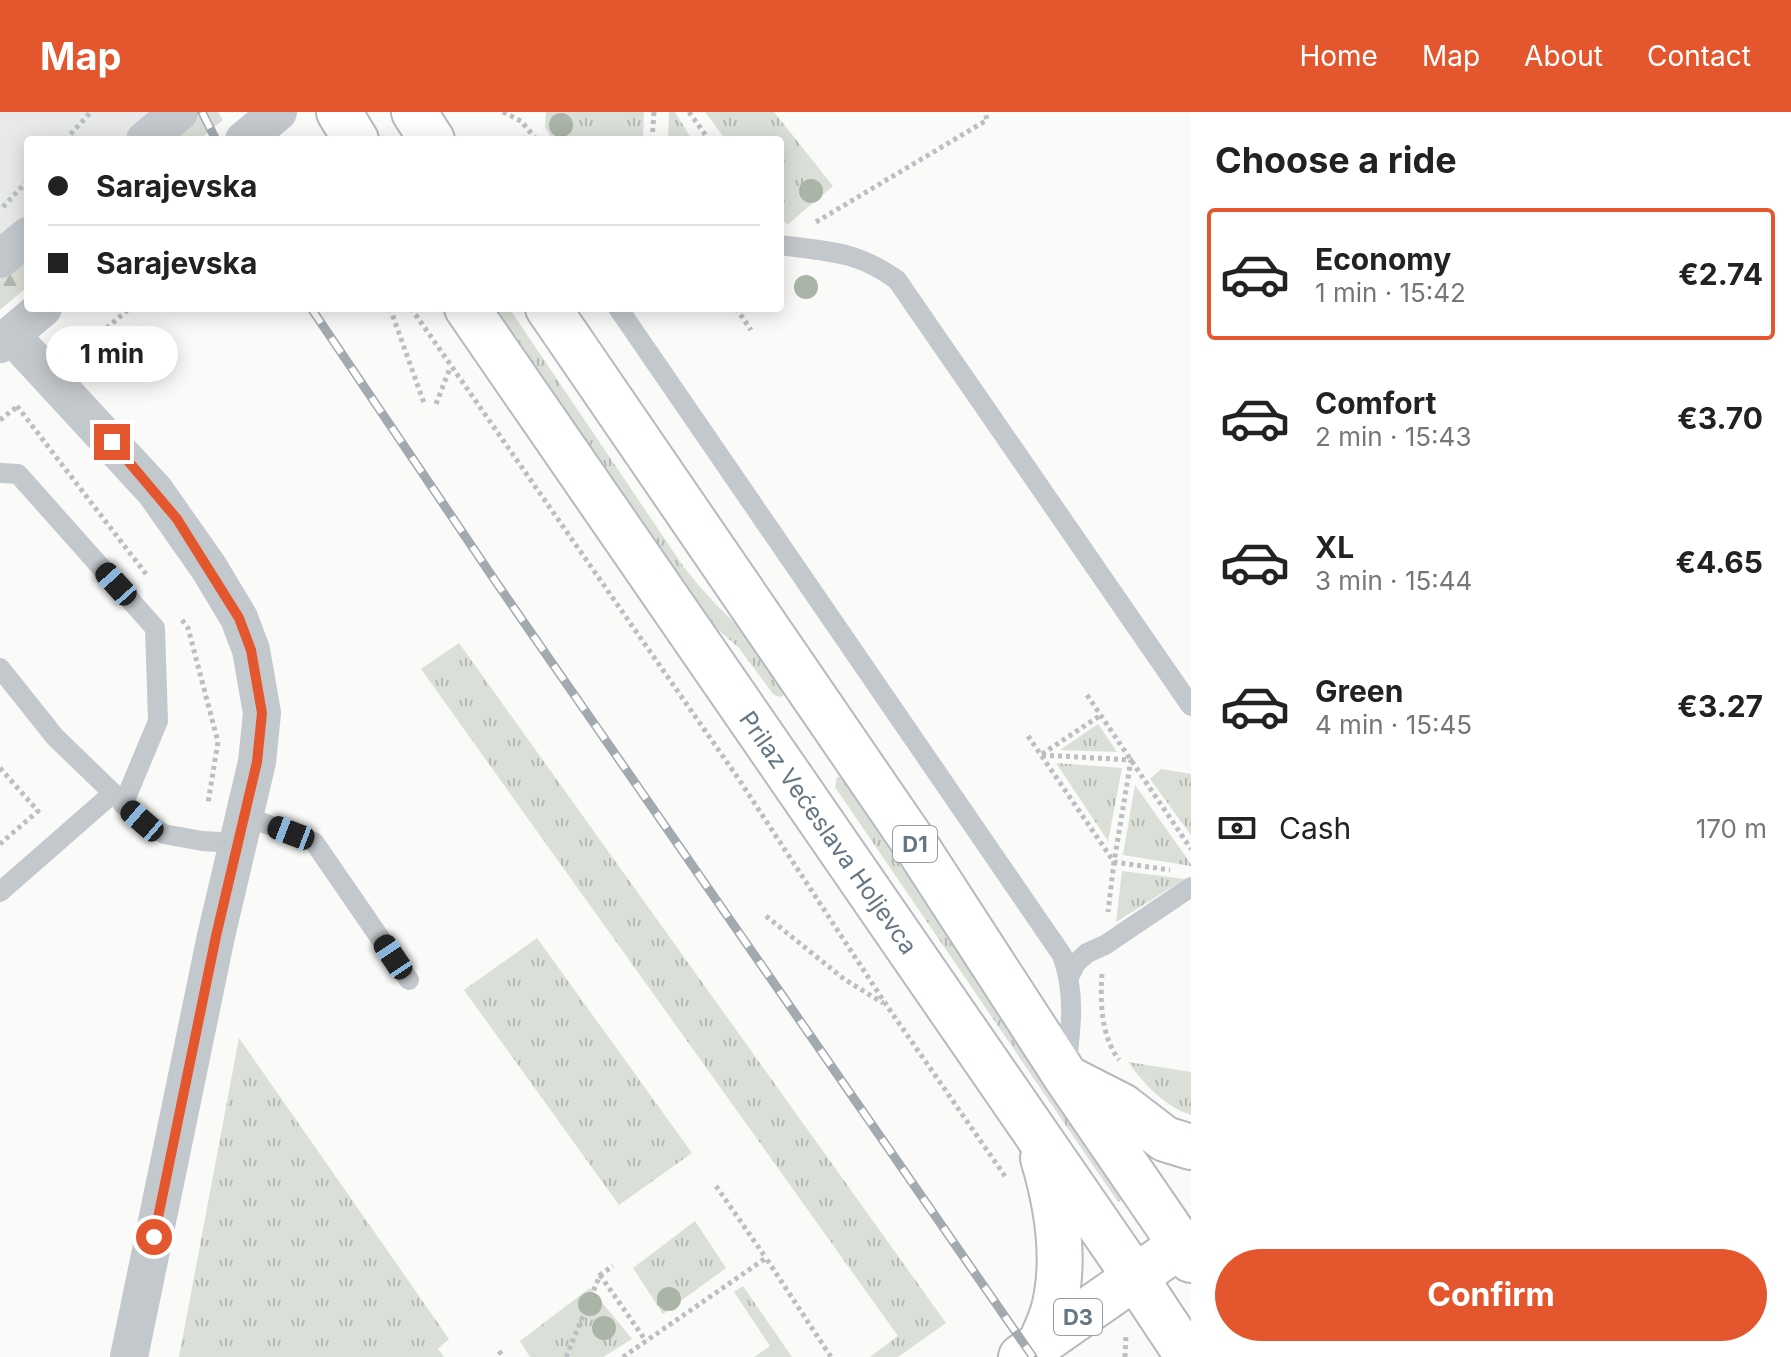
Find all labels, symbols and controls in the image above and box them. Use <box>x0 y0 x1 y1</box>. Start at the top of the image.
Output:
text: Map <box>40 33 121 79</box>
text: Home <box>1299 39 1378 73</box>
text: Map <box>1422 39 1480 73</box>
text: About <box>1524 39 1603 73</box>
text: Contact <box>1647 39 1751 73</box>
text: Choose a ride <box>1215 138 1457 182</box>
text: Sarajevska <box>96 168 257 204</box>
icon: car <box>1219 238 1291 310</box>
text: Economy <box>1315 241 1451 277</box>
text: Sarajevska <box>96 245 257 281</box>
text: €2.74 <box>1678 256 1763 292</box>
text: 1 min · 15:42 <box>1315 277 1466 308</box>
callout: 1 min <box>46 326 178 382</box>
text: 1 min <box>80 338 144 369</box>
icon: car <box>1219 382 1291 454</box>
text: Comfort <box>1315 385 1436 421</box>
text: €3.70 <box>1677 400 1763 436</box>
text: 2 min · 15:43 <box>1315 421 1471 452</box>
route end <box>94 424 130 460</box>
icon: car <box>1219 526 1291 598</box>
text: XL <box>1315 529 1354 565</box>
text: €4.65 <box>1675 544 1763 580</box>
car <box>91 558 141 610</box>
text: 3 min · 15:44 <box>1315 565 1472 596</box>
icon: car <box>1219 670 1291 742</box>
text: Green <box>1315 673 1403 709</box>
text: €3.27 <box>1677 688 1763 724</box>
street label: Prilaz Većeslava Holjevca <box>733 706 923 960</box>
text: 4 min · 15:45 <box>1315 709 1472 740</box>
car <box>116 796 168 846</box>
icon: cash <box>1215 806 1259 850</box>
text: Cash <box>1279 810 1351 846</box>
car <box>264 813 318 853</box>
text: 170 m <box>1696 813 1767 844</box>
road number: D1 <box>893 826 937 862</box>
car <box>370 930 416 984</box>
route start <box>136 1219 172 1255</box>
button: Confirm <box>1215 1249 1767 1341</box>
road number: D3 <box>1054 1299 1102 1335</box>

